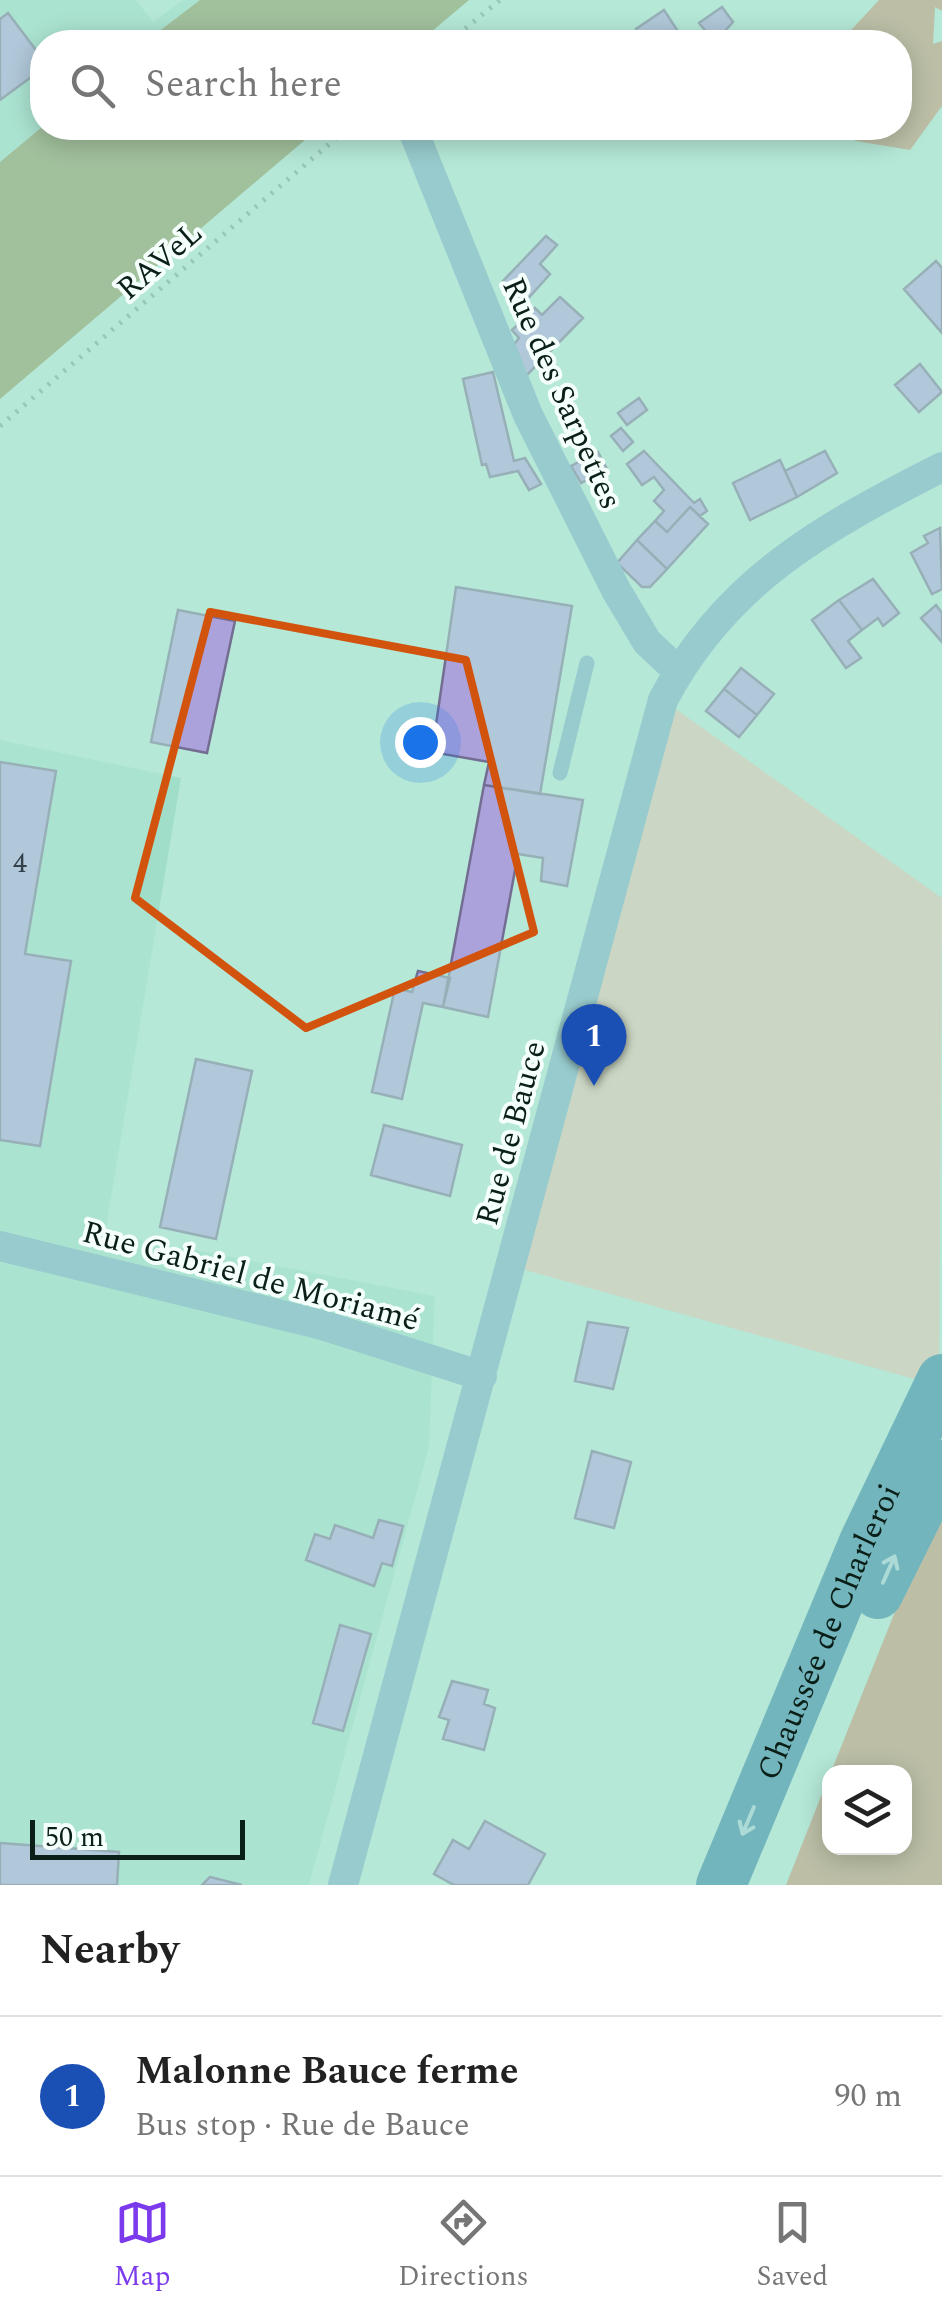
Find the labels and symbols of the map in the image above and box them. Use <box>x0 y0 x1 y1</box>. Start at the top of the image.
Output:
street label: RAVeL <box>106 210 214 313</box>
street label: Rue des Sarpettes <box>488 270 635 518</box>
your location <box>395 717 446 768</box>
house number: 4 <box>13 842 27 885</box>
pin: 1 <box>562 1004 626 1086</box>
street label: Rue de Bauce <box>463 1036 560 1231</box>
street label: Rue Gabriel de Moriamé <box>77 1208 425 1345</box>
street label: Chaussée de Charleroi <box>744 1476 914 1788</box>
one-way arrow <box>881 1555 900 1585</box>
one-way arrow <box>738 1805 756 1836</box>
scale bar <box>30 1815 245 1860</box>

